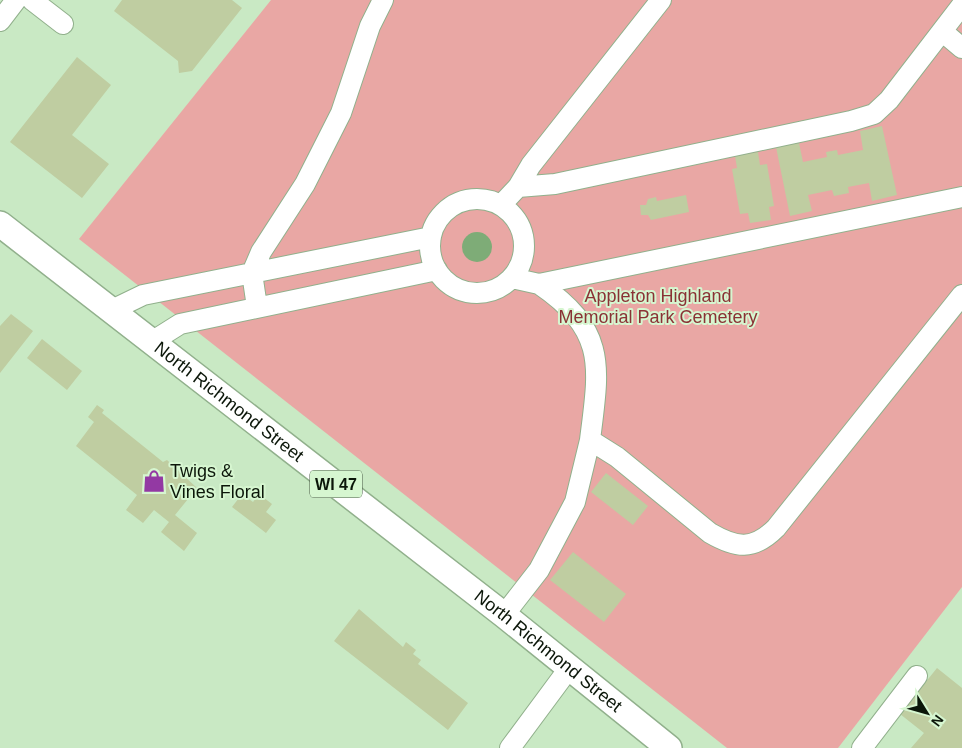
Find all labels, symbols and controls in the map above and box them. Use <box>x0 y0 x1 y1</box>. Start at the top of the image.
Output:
park label: Appleton Highland Memorial Park Cemetery <box>558 286 758 327</box>
street label: North Richmond Street <box>151 338 308 466</box>
place label: Twigs & Vines Floral <box>170 461 265 502</box>
shop icon: Twigs & Vines Floral <box>141 468 167 494</box>
road number: WI 47 <box>310 470 362 498</box>
street label: North Richmond Street <box>471 586 626 716</box>
north arrow <box>902 688 952 738</box>
text: N <box>928 712 947 730</box>

